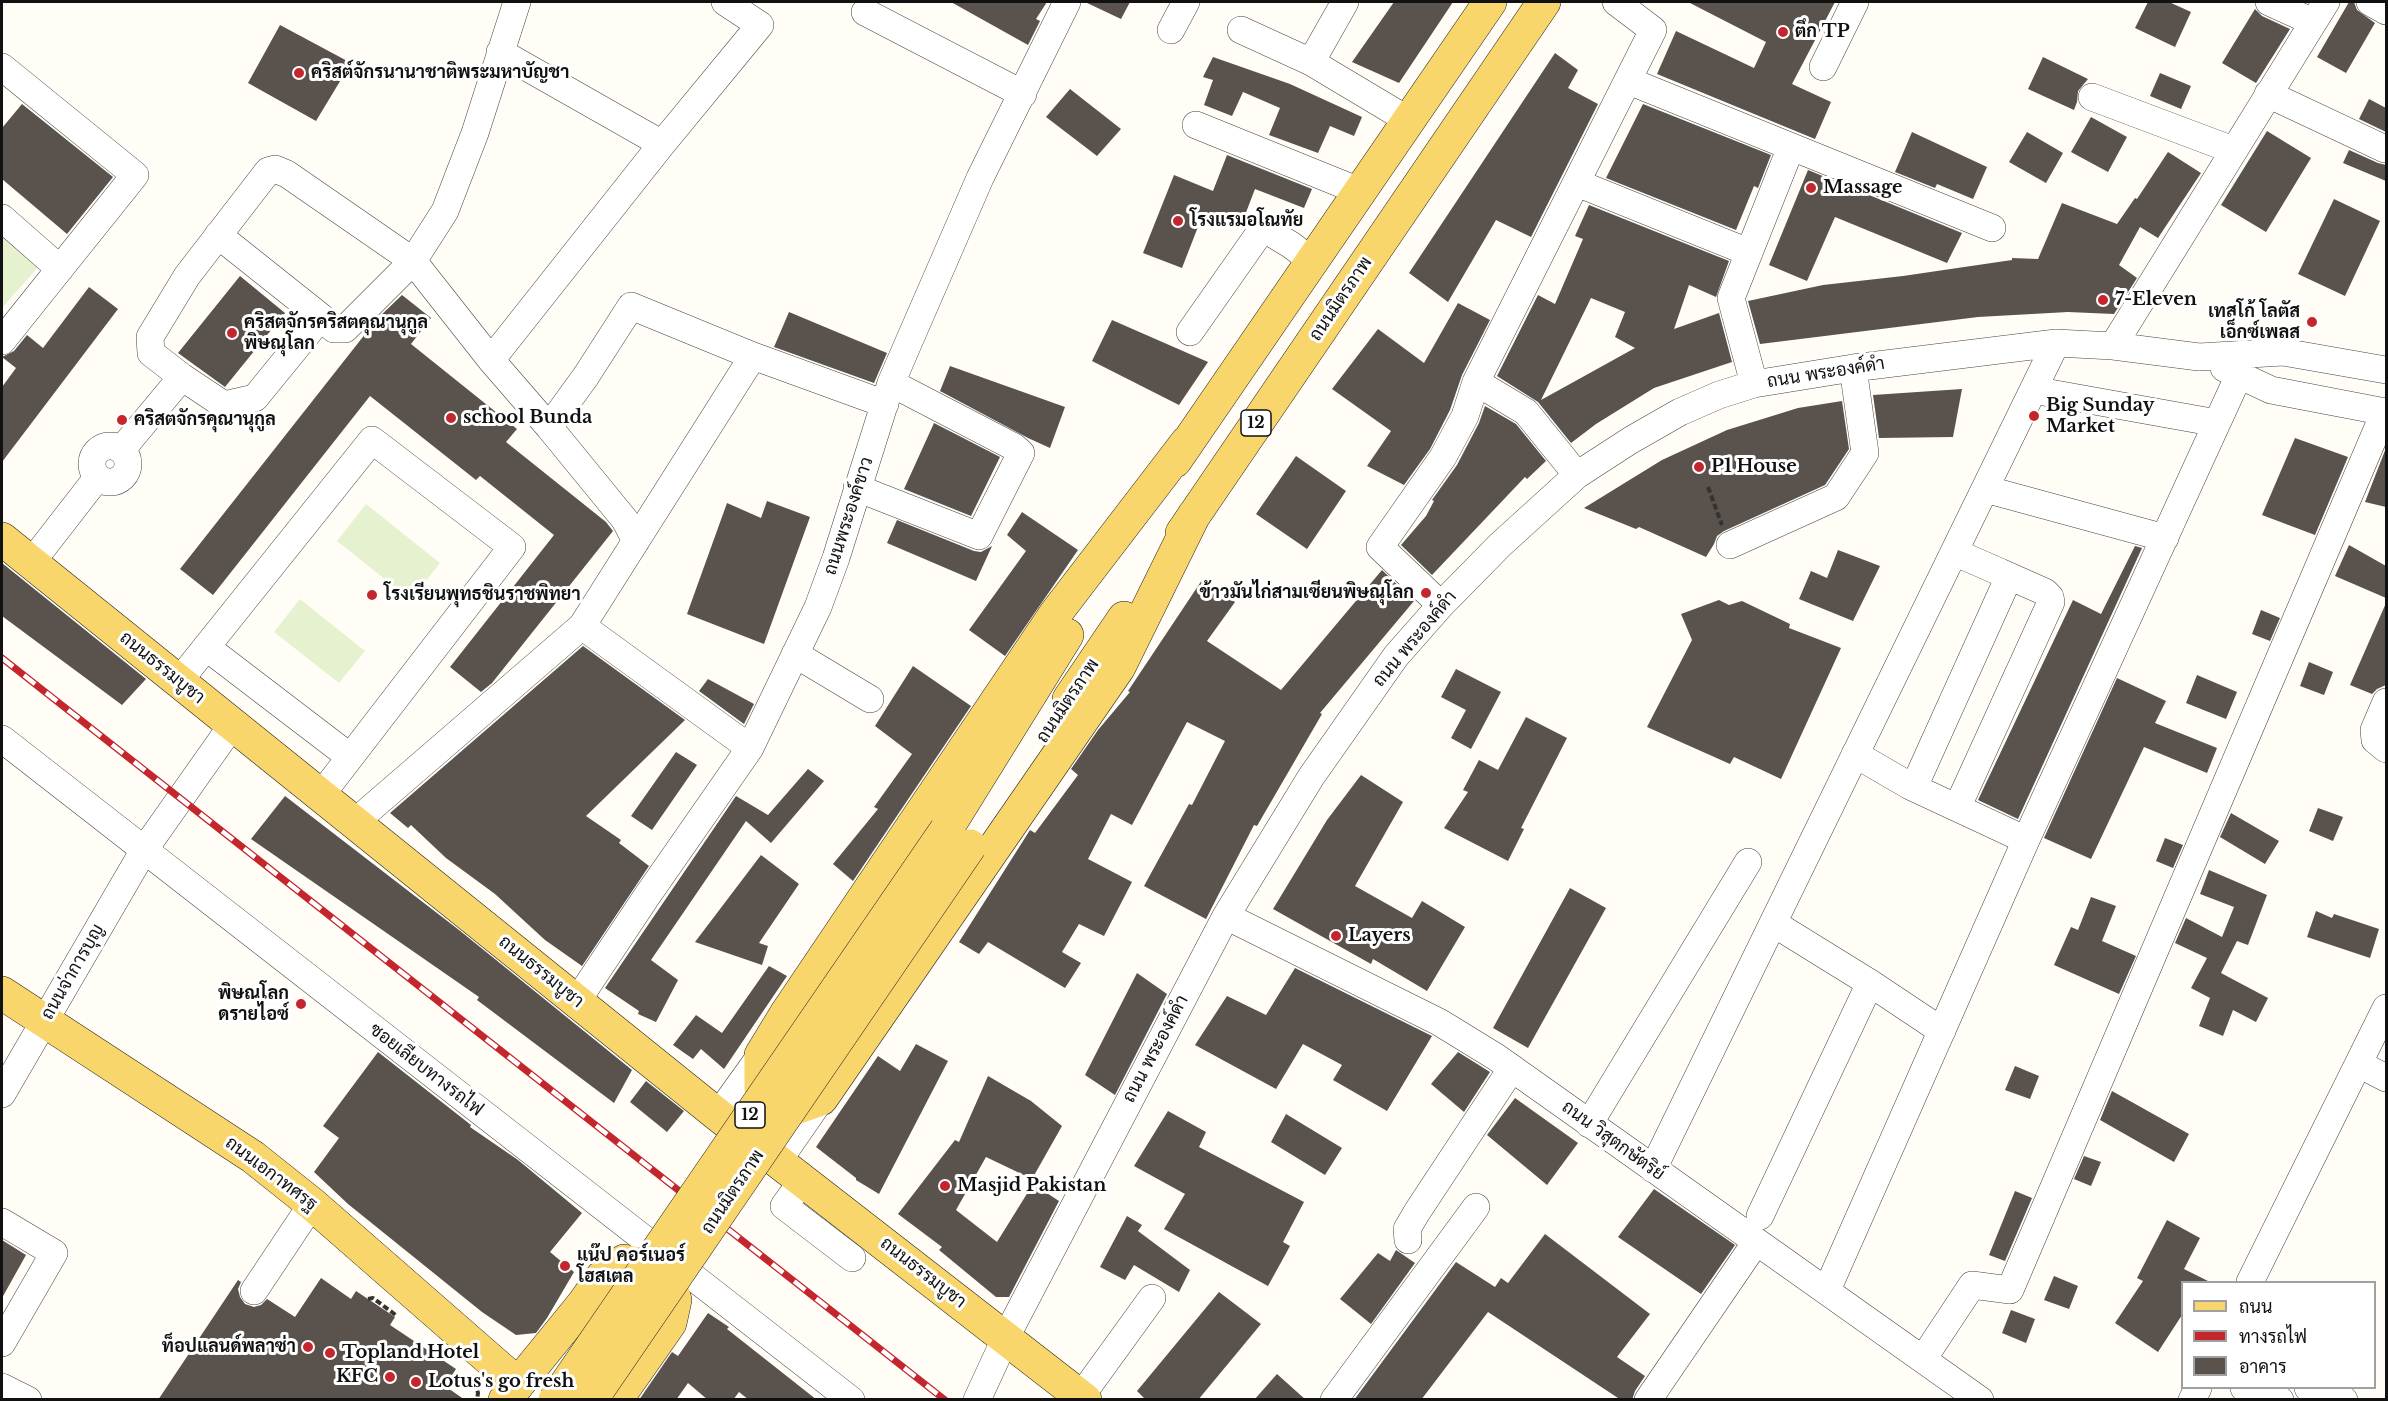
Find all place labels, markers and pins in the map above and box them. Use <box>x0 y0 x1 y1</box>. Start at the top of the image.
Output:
place label: ตึก TP <box>1795 21 1850 43</box>
marker: ตึก TP <box>1776 25 1790 39</box>
place label: คริสต์จักรนานาชาติพระมหาบัญชา <box>311 62 569 84</box>
marker: คริสต์จักรนานาชาติพระมหาบัญชา <box>292 66 306 80</box>
place label: Massage <box>1823 177 1902 199</box>
marker: Massage <box>1804 181 1818 195</box>
place label: โรงแรมอโณทัย <box>1190 210 1303 232</box>
marker: โรงแรมอโณทัย <box>1171 214 1185 228</box>
place label: 7-Eleven <box>2115 289 2197 311</box>
marker: 7-Eleven <box>2096 293 2110 307</box>
place label: เทสโก้ โลตัส เอ็กซ์เพลส <box>2208 301 2300 344</box>
place label: คริสตจักรคริสตคุณานุกูล พิษณุโลก <box>244 312 428 354</box>
marker: เทสโก้ โลตัส เอ็กซ์เพลส <box>2305 315 2319 329</box>
marker: คริสตจักรคริสตคุณานุกูล พิษณุโลก <box>225 326 239 340</box>
place label: Big Sunday Market <box>2046 395 2154 438</box>
place label: school Bunda <box>463 407 592 429</box>
place label: คริสตจักรคุณานุกูล <box>134 409 276 431</box>
marker: Big Sunday Market <box>2027 409 2041 423</box>
marker: school Bunda <box>444 411 458 425</box>
marker: คริสตจักรคุณานุกูล <box>115 413 129 427</box>
place label: P1 House <box>1711 456 1797 478</box>
marker: P1 House <box>1692 460 1706 474</box>
place label: ข้าวมันไก่สามเซียนพิษณุโลก <box>1199 582 1414 604</box>
place label: โรงเรียนพุทธชินราชพิทยา <box>384 584 581 606</box>
marker: ข้าวมันไก่สามเซียนพิษณุโลก <box>1419 586 1433 600</box>
marker: โรงเรียนพุทธชินราชพิทยา <box>365 588 379 602</box>
place label: Layers <box>1348 925 1411 947</box>
marker: Layers <box>1329 929 1343 943</box>
place label: พิษณุโลก ดรายไอซ์ <box>218 983 289 1026</box>
marker: พิษณุโลก ดรายไอซ์ <box>294 997 308 1011</box>
place label: Masjid Pakistan <box>957 1175 1106 1197</box>
marker: Masjid Pakistan <box>938 1179 952 1193</box>
place label: แน๊ป คอร์เนอร์ โฮสเตล <box>577 1245 685 1288</box>
marker: แน๊ป คอร์เนอร์ โฮสเตล <box>558 1259 572 1273</box>
place label: ท็อปแลนด์พลาซ่า <box>162 1336 296 1358</box>
marker: ท็อปแลนด์พลาซ่า <box>301 1340 315 1354</box>
place label: Topland Hotel <box>342 1342 479 1364</box>
marker: Topland Hotel <box>323 1346 337 1360</box>
place label: KFC <box>336 1366 378 1388</box>
marker: KFC <box>383 1370 397 1384</box>
place label: Lotus's go fresh <box>428 1371 574 1393</box>
marker: Lotus's go fresh <box>409 1375 423 1389</box>

